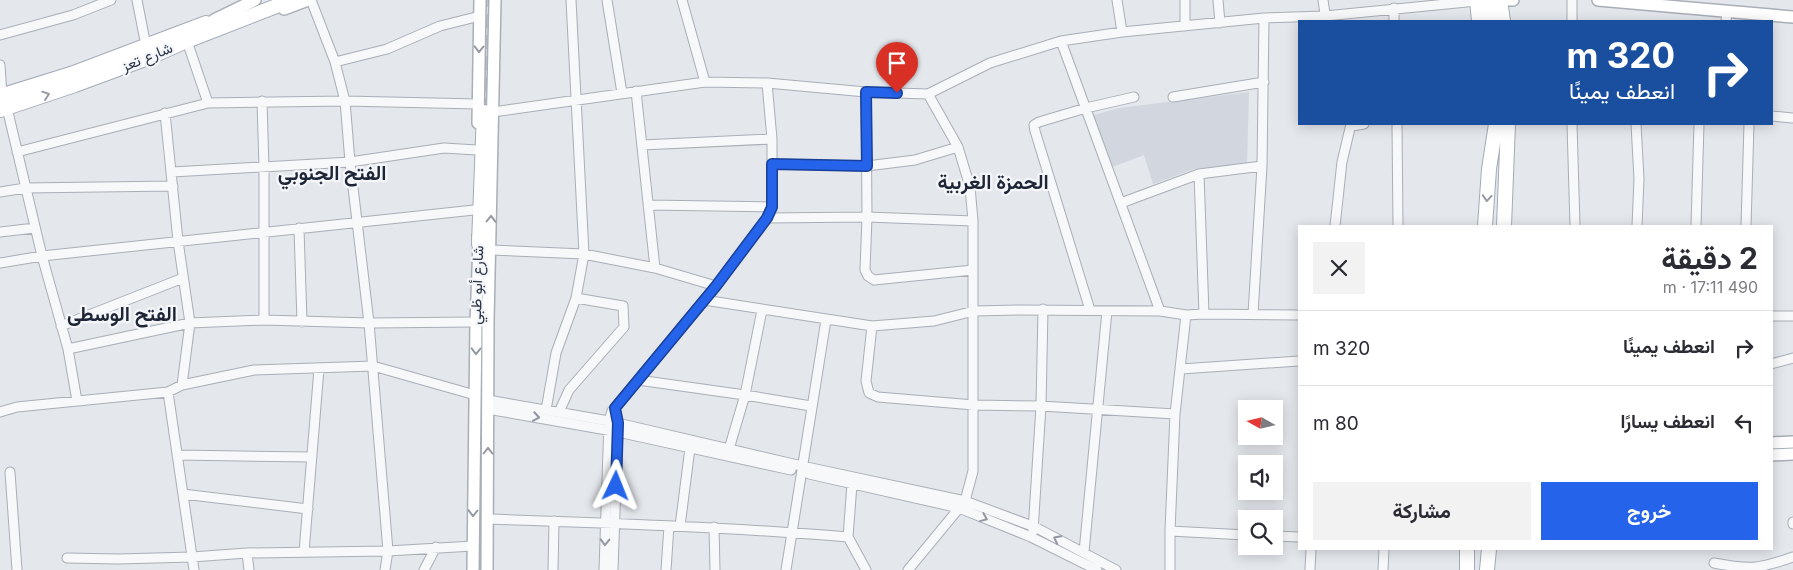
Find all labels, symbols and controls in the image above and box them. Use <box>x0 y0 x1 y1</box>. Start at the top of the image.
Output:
text: 320 m <box>1567 34 1675 76</box>
street label: شارع تعز <box>118 38 176 78</box>
icon: right <box>1693 40 1758 105</box>
pin <box>876 42 918 93</box>
one-way arrow <box>474 45 484 53</box>
icon: arrive <box>883 49 911 77</box>
text: انعطف يمينًا <box>1569 78 1675 104</box>
one-way arrow <box>42 90 50 100</box>
district label: الفتح الجنوبي <box>278 161 386 190</box>
district label: الحمزة الغربية <box>937 170 1049 195</box>
one-way arrow <box>1482 194 1493 202</box>
one-way arrow <box>486 215 496 222</box>
text: 2 دقيقة <box>1661 240 1758 276</box>
button: close <box>1313 242 1365 294</box>
street label: شارع أبو ظبي <box>466 245 491 325</box>
text: 490 m · 17:11 <box>1663 277 1758 297</box>
district label: الفتح الوسطى <box>67 302 177 328</box>
icon: right <box>1730 334 1758 362</box>
text: انعطف يمينًا <box>1623 335 1715 358</box>
text: 320 m <box>1313 337 1370 360</box>
one-way arrow <box>471 347 481 355</box>
north arrow <box>1238 400 1282 445</box>
map controls <box>1238 400 1283 555</box>
icon: left <box>1730 409 1758 437</box>
text: انعطف يسارًا <box>1621 410 1715 433</box>
one-way arrow <box>531 412 540 422</box>
text: 80 m <box>1313 412 1359 435</box>
one-way arrow <box>483 447 493 455</box>
button: sound <box>1238 455 1283 500</box>
position arrow <box>589 459 641 511</box>
button: مشاركة <box>1313 482 1531 540</box>
button: خروج <box>1541 482 1758 540</box>
one-way arrow <box>468 509 479 517</box>
button: search <box>1238 510 1283 555</box>
one-way arrow <box>979 512 988 522</box>
one-way arrow <box>1054 535 1063 545</box>
one-way arrow <box>599 539 610 547</box>

